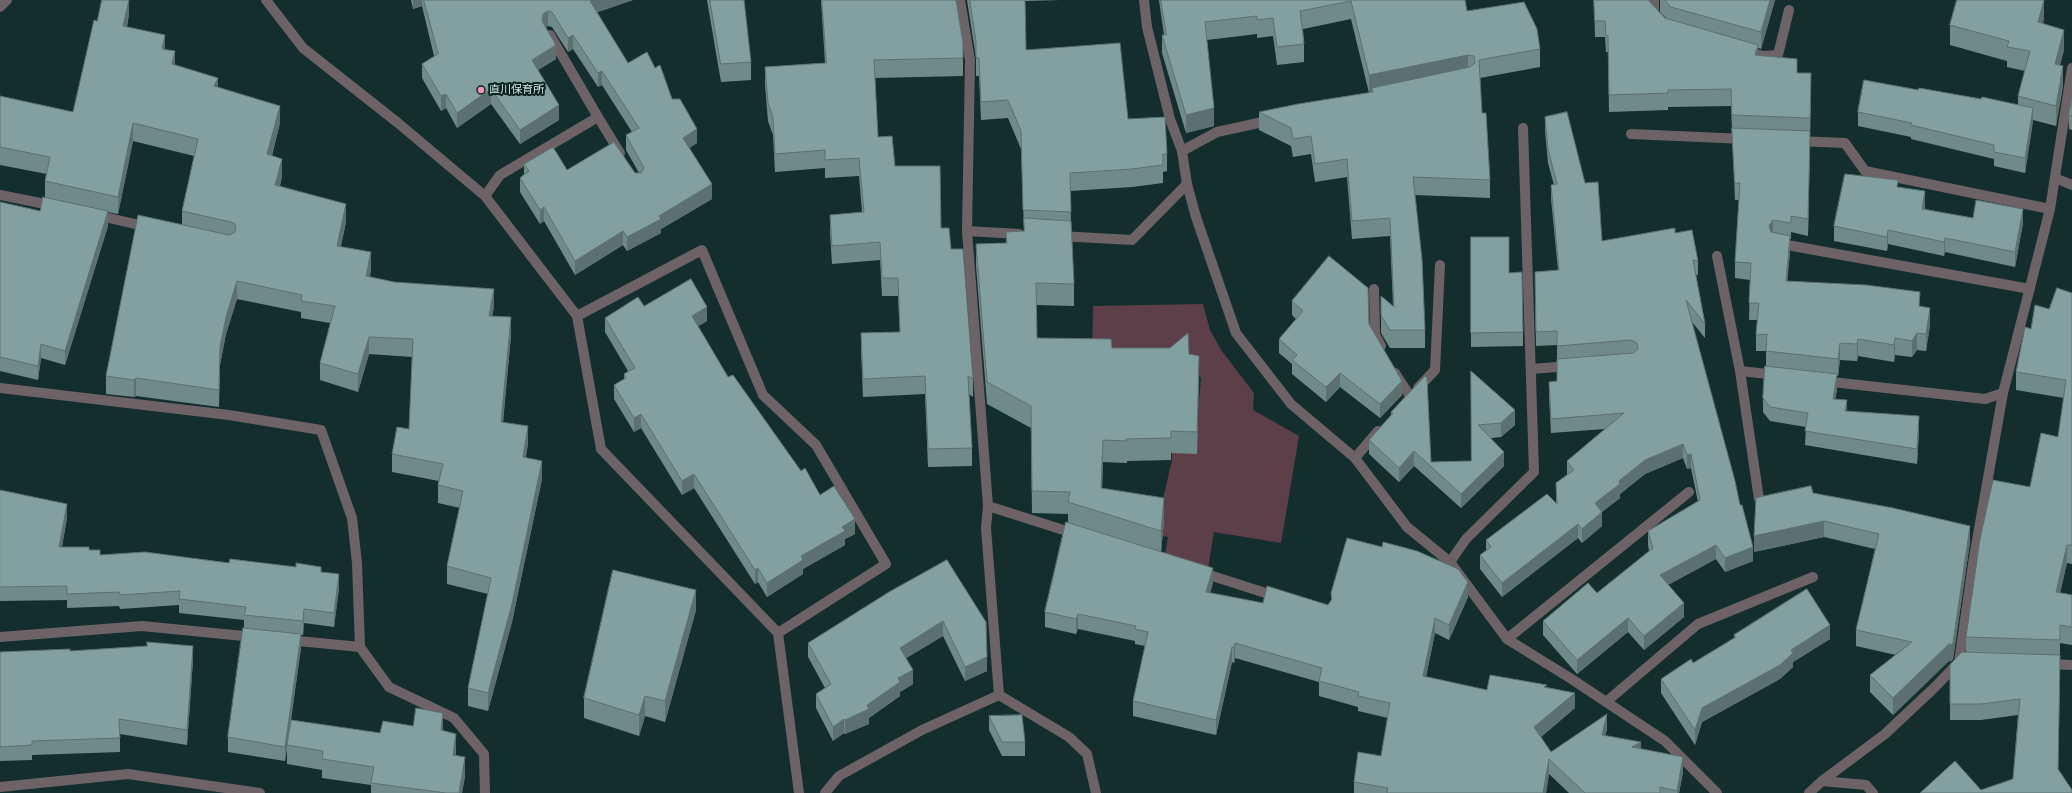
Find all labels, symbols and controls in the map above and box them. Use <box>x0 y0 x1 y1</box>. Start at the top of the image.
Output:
place label: 直川保育所 <box>489 83 544 97</box>
marker: 直川保育所 <box>476 85 486 95</box>

